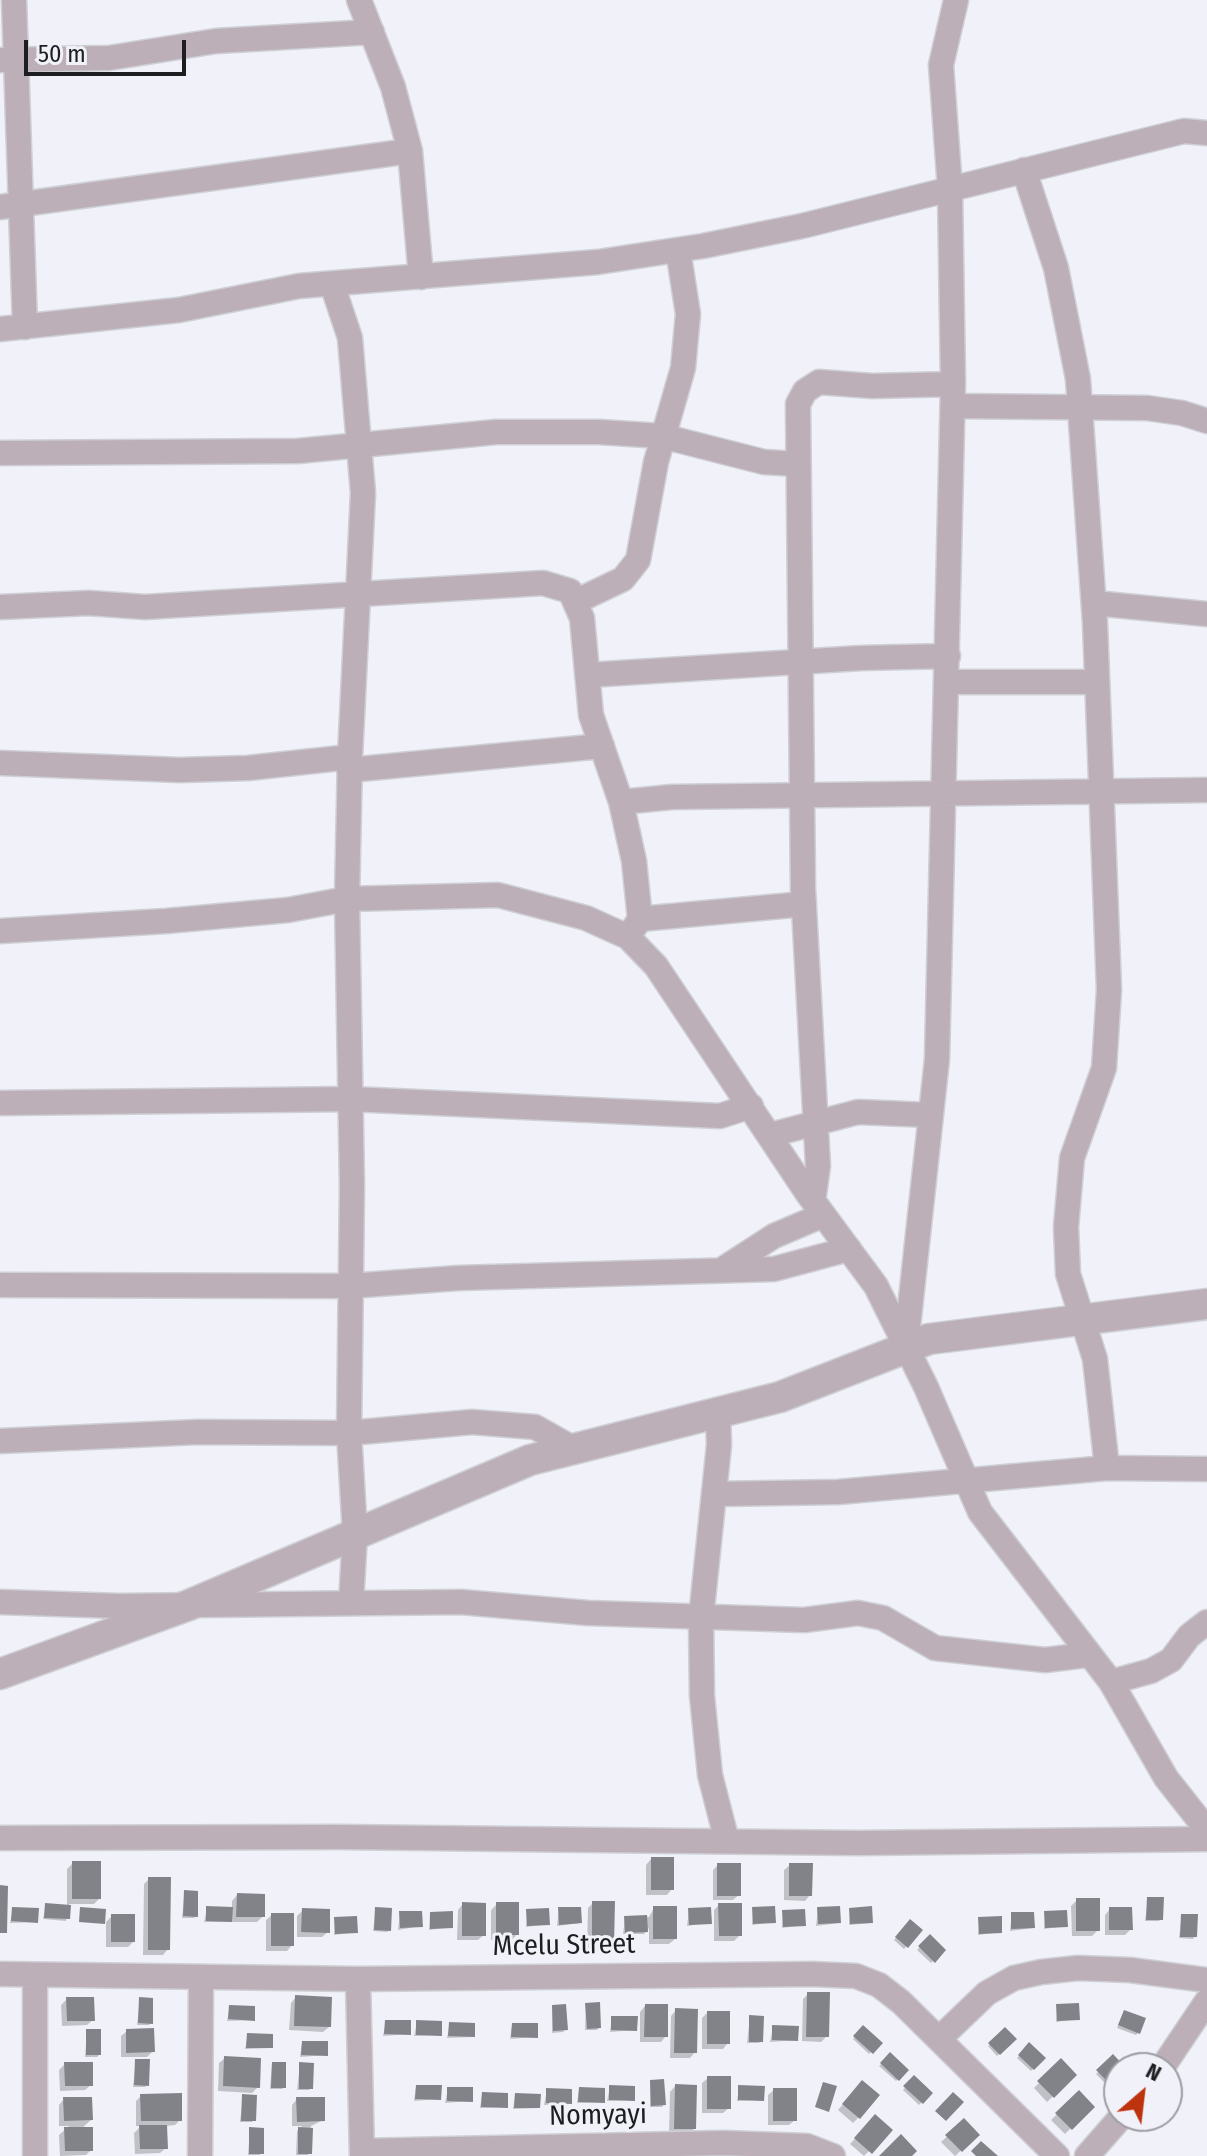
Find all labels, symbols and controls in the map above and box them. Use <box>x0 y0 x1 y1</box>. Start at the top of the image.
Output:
scale bar <box>28 24 190 74</box>
text: 50 m <box>38 40 86 68</box>
street label: Mcelu Street <box>492 1928 636 1964</box>
north arrow <box>1103 2052 1183 2132</box>
text: N <box>1141 2057 1166 2087</box>
street label: Nomyayi <box>549 2098 647 2134</box>

